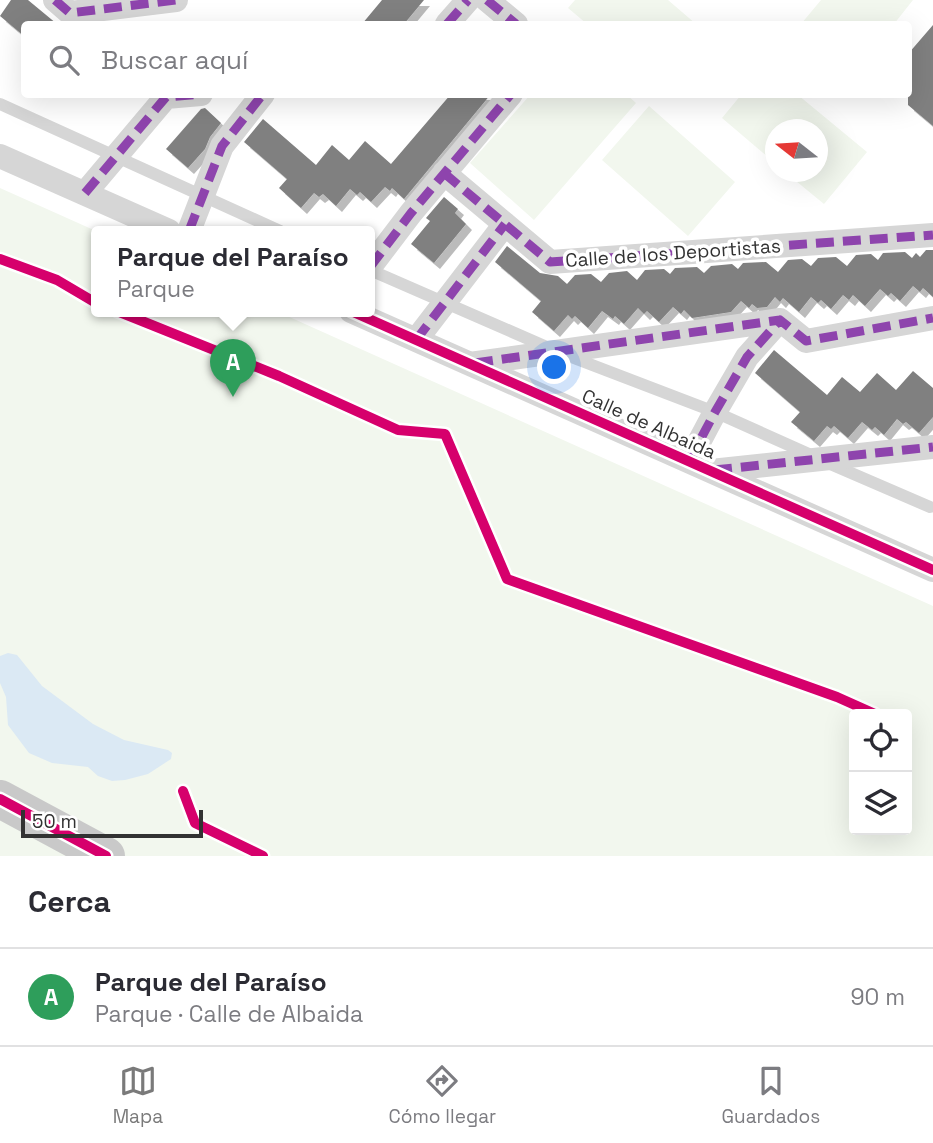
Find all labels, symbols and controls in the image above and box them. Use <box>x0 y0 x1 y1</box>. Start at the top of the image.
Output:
search box <box>21 21 912 98</box>
icon: search <box>45 41 83 79</box>
text: Buscar aquí <box>101 43 248 77</box>
north arrow <box>765 119 828 182</box>
popup <box>91 226 375 317</box>
street label: Calle de los Deportistas <box>564 233 782 273</box>
text: Parque del Paraíso <box>117 240 349 274</box>
text: Parque <box>117 274 195 304</box>
pin: A <box>210 339 256 397</box>
your location <box>537 350 571 384</box>
street label: Calle de Albaida <box>578 383 720 465</box>
map controls <box>849 709 912 835</box>
button: locate <box>849 709 912 772</box>
button: layers <box>849 772 912 835</box>
scale bar <box>21 807 203 839</box>
text: 50 m <box>32 809 77 834</box>
text: Cerca <box>28 882 111 921</box>
text: Parque del Paraíso <box>95 965 327 999</box>
text: A <box>44 982 58 1012</box>
text: 90 m <box>850 982 905 1012</box>
text: Parque · Calle de Albaida <box>95 999 363 1029</box>
tab: Mapa <box>113 1062 163 1129</box>
tab: Cómo llegar <box>388 1062 496 1129</box>
tab: Guardados <box>722 1062 820 1129</box>

